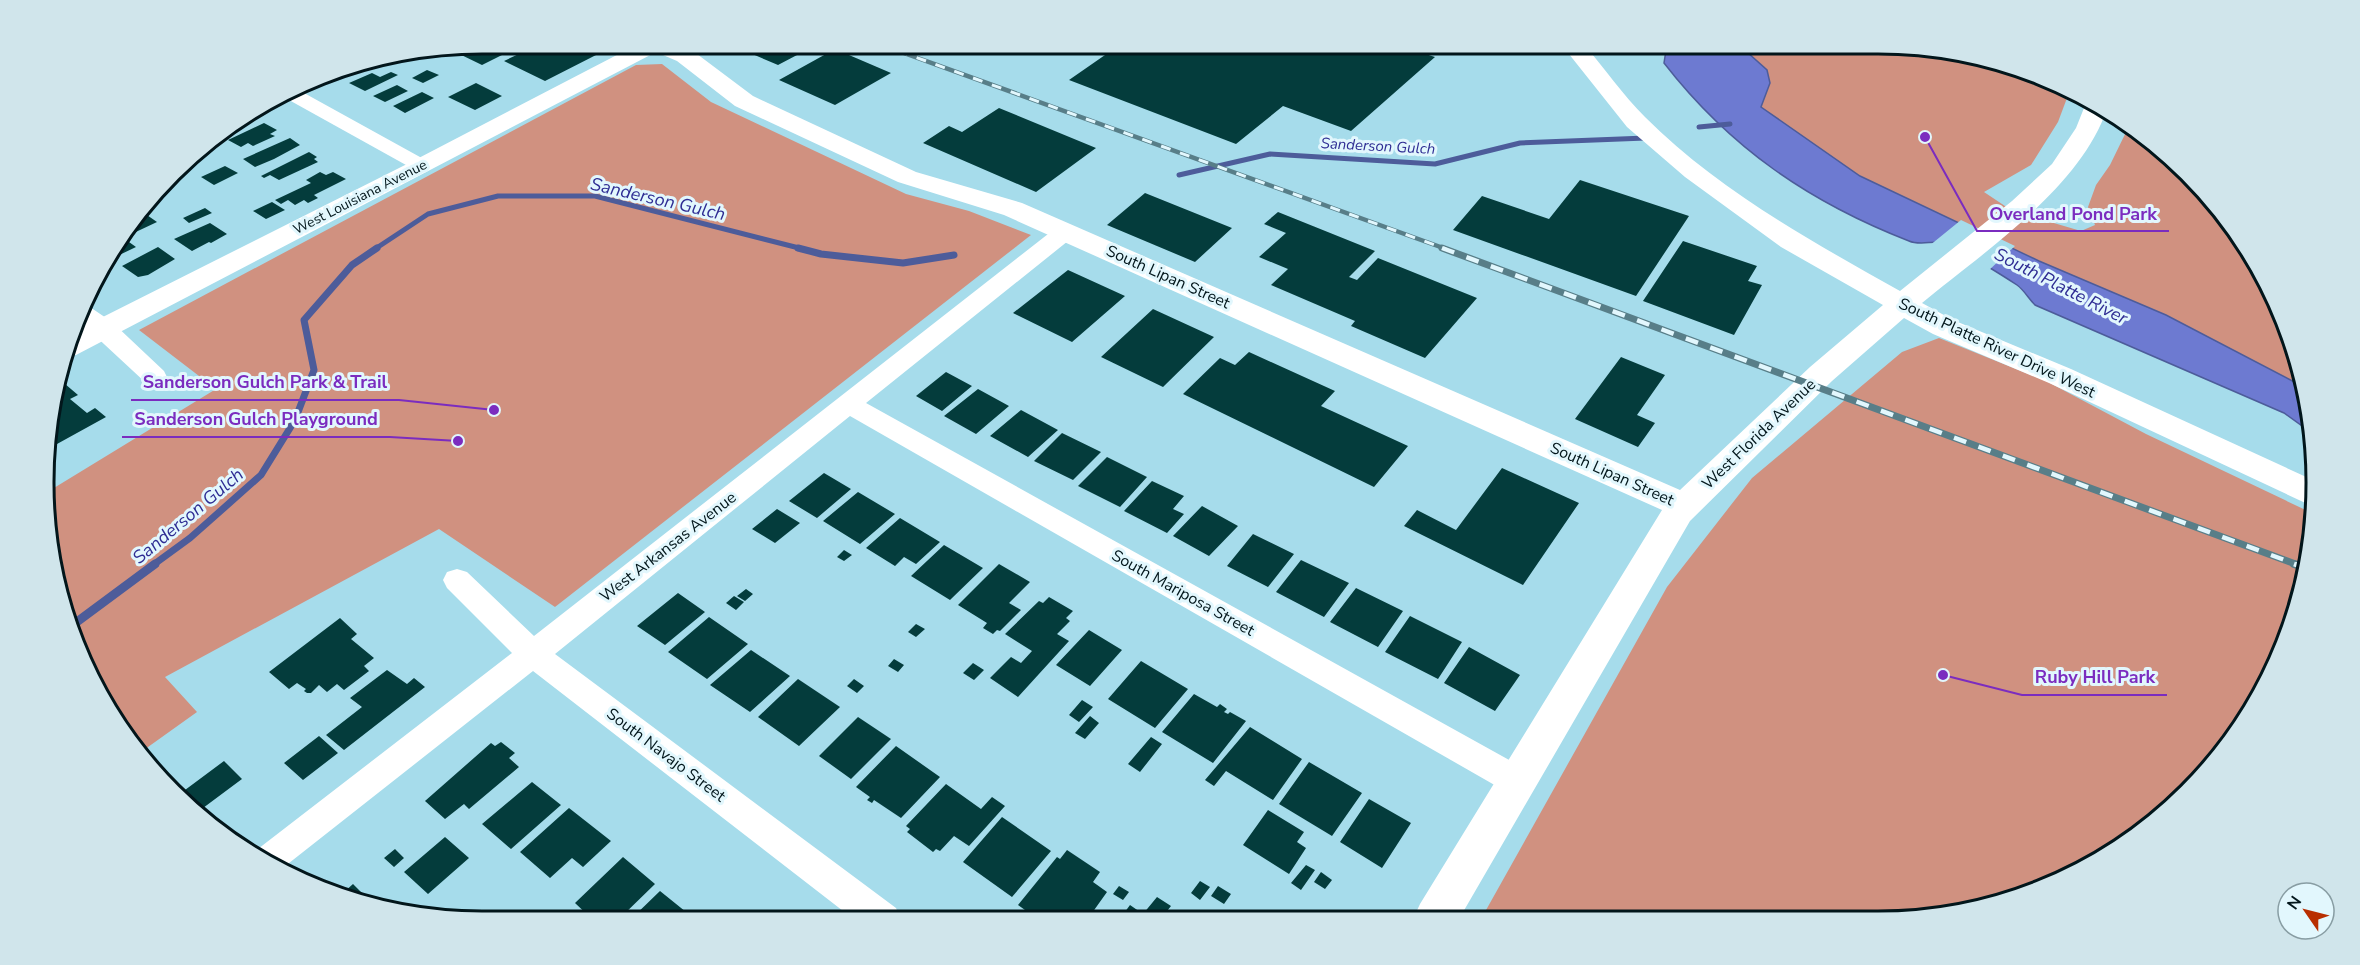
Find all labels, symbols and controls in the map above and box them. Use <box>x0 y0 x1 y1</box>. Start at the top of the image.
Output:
water label: Sanderson Gulch <box>1320 133 1436 159</box>
street label: West Louisiana Avenue <box>290 155 430 239</box>
water label: Sanderson Gulch <box>588 172 728 226</box>
callout: Overland Pond Park <box>1977 195 2169 231</box>
text: Overland Pond Park <box>1989 202 2157 226</box>
street label: South Lipan Street <box>1103 240 1234 314</box>
water label: South Platte River <box>1990 242 2132 330</box>
street label: South Platte River Drive West <box>1895 293 2099 404</box>
callout: Sanderson Gulch Park & Trail <box>131 364 399 400</box>
text: Sanderson Gulch Park & Trail <box>143 370 388 394</box>
street label: West Florida Avenue <box>1697 374 1821 494</box>
callout: Sanderson Gulch Playground <box>122 401 390 437</box>
text: Sanderson Gulch Playground <box>134 407 378 431</box>
street label: South Lipan Street <box>1547 437 1678 511</box>
water label: Sanderson Gulch <box>128 463 248 569</box>
street label: West Arkansas Avenue <box>595 487 741 607</box>
street label: South Mariposa Street <box>1108 545 1259 642</box>
callout: Ruby Hill Park <box>2022 659 2167 695</box>
text: Ruby Hill Park <box>2035 665 2156 689</box>
street label: South Navajo Street <box>602 703 730 807</box>
north arrow <box>2276 881 2336 941</box>
text: N <box>2282 892 2307 914</box>

